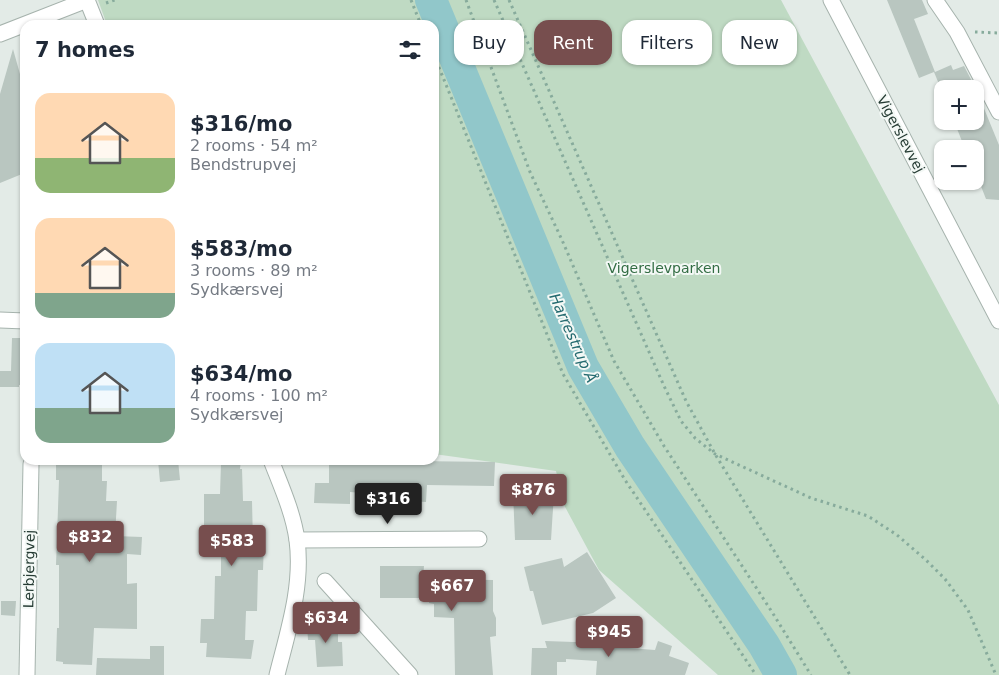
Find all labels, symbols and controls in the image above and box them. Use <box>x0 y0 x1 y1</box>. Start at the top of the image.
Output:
chip: Buy <box>454 20 524 65</box>
chip: Rent <box>534 20 612 65</box>
chip: Filters <box>622 20 712 65</box>
chip: New <box>722 20 797 65</box>
icon: filters <box>396 36 424 64</box>
text: 7 homes <box>35 38 135 62</box>
map controls <box>934 80 984 190</box>
button: + <box>934 80 984 130</box>
street label: Vigerslevvej <box>874 93 928 175</box>
text: $316/mo <box>190 112 292 136</box>
icon: home <box>75 113 135 173</box>
text: 2 rooms · 54 m² <box>190 136 318 155</box>
button: − <box>934 140 984 190</box>
text: Bendstrupvej <box>190 155 296 174</box>
text: $583/mo <box>190 237 292 261</box>
icon: home <box>75 238 135 298</box>
park label: Vigerslevparken <box>608 260 720 276</box>
text: 3 rooms · 89 m² <box>190 261 318 280</box>
text: Sydkærsvej <box>190 280 283 299</box>
water label: Harrestrup Å <box>545 290 602 385</box>
text: $634/mo <box>190 362 292 386</box>
icon: home <box>75 363 135 423</box>
text: 4 rooms · 100 m² <box>190 386 328 405</box>
text: Sydkærsvej <box>190 405 283 424</box>
pin: $876 <box>503 474 563 516</box>
text: $876 <box>511 480 555 499</box>
pin: $316 <box>358 482 418 525</box>
text: $316 <box>366 489 410 508</box>
pin: $832 <box>60 520 120 563</box>
pin: $583 <box>202 524 262 567</box>
text: $832 <box>68 527 112 546</box>
street label: Lerbjergvej <box>20 530 38 608</box>
text: $583 <box>210 531 254 550</box>
pin: $667 <box>422 570 482 612</box>
text: $667 <box>430 576 474 595</box>
pin: $634 <box>296 602 356 644</box>
text: $634 <box>304 608 348 627</box>
pin: $945 <box>579 616 639 658</box>
text: $945 <box>587 622 631 641</box>

